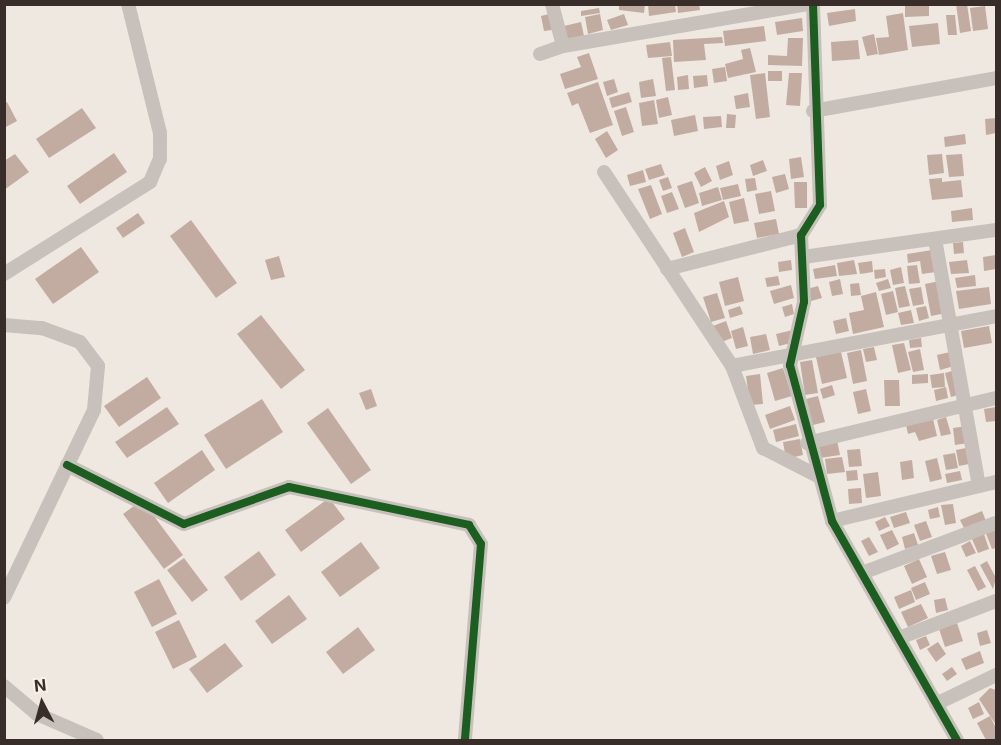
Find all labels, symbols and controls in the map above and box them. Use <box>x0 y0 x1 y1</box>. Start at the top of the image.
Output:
north arrow <box>12 673 72 733</box>
text: N <box>33 675 47 696</box>

